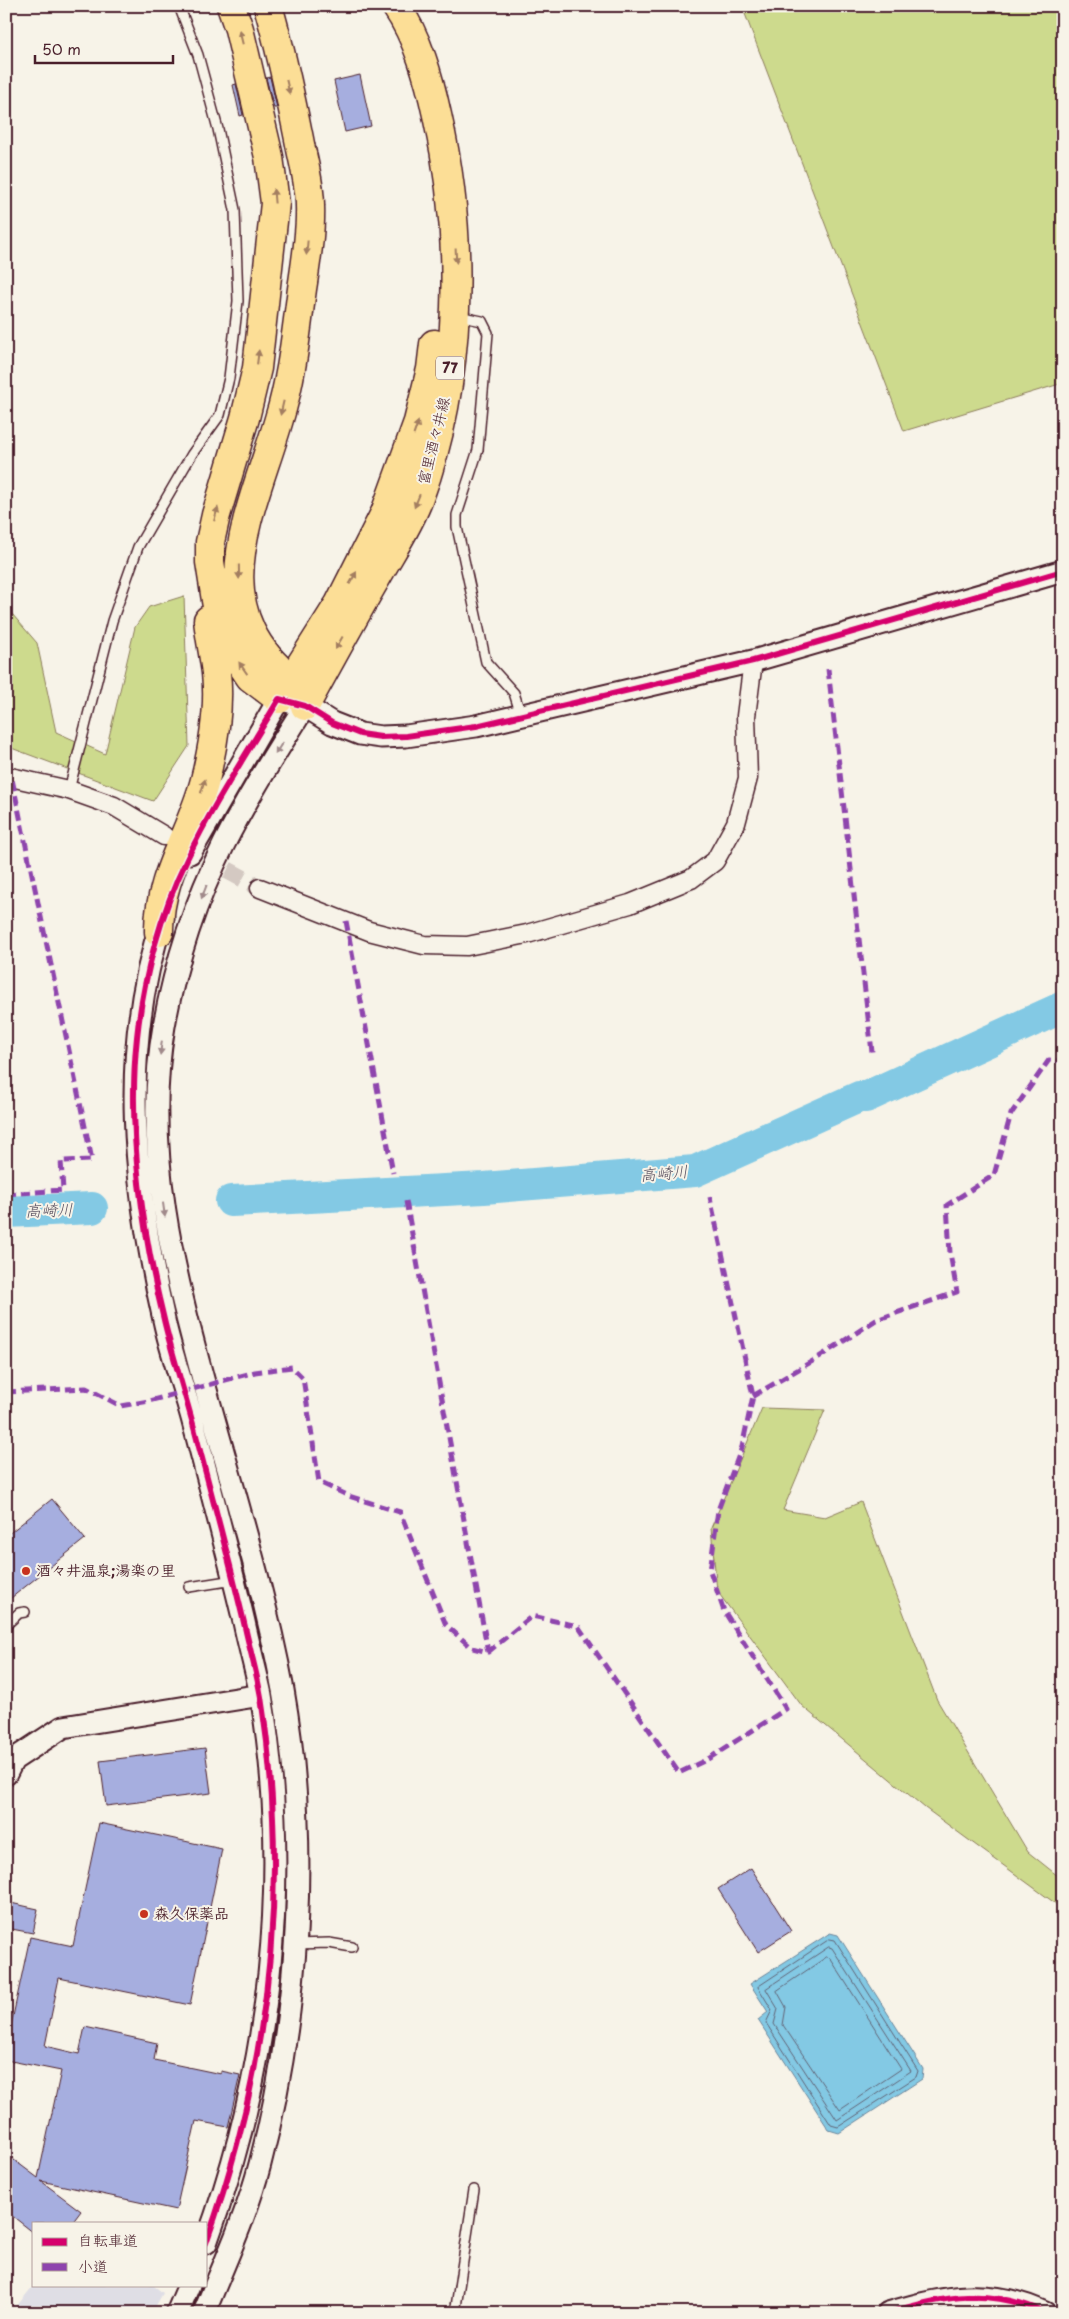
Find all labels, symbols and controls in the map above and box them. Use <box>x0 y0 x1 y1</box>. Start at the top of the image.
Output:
one-way arrow <box>237 29 245 44</box>
scale bar <box>35 32 172 64</box>
text: 50 m <box>42 37 81 60</box>
one-way arrow <box>284 80 292 95</box>
one-way arrow <box>270 187 278 203</box>
one-way arrow <box>303 240 311 256</box>
one-way arrow <box>452 248 460 264</box>
one-way arrow <box>254 349 262 365</box>
road number: 77 <box>436 356 464 379</box>
street label: 富里酒々井線 <box>410 394 455 487</box>
one-way arrow <box>278 400 286 415</box>
one-way arrow <box>412 420 420 435</box>
one-way arrow <box>413 494 421 508</box>
one-way arrow <box>213 507 221 522</box>
one-way arrow <box>235 564 243 580</box>
one-way arrow <box>349 571 358 585</box>
one-way arrow <box>335 637 344 650</box>
one-way arrow <box>238 661 248 674</box>
one-way arrow <box>274 741 284 754</box>
one-way arrow <box>199 778 207 793</box>
one-way arrow <box>200 884 207 899</box>
one-way arrow <box>157 1040 165 1056</box>
water label: 高崎川 <box>639 1158 689 1186</box>
water label: 高崎川 <box>25 1196 73 1222</box>
one-way arrow <box>161 1202 169 1218</box>
place label: 酒々井温泉;湯楽の里 <box>36 1558 175 1581</box>
marker: 酒々井温泉;湯楽の里 <box>20 1565 32 1577</box>
place label: 森久保薬品 <box>154 1901 229 1924</box>
marker: 森久保薬品 <box>138 1908 150 1920</box>
legend <box>32 2222 208 2286</box>
text: 自転車道 <box>78 2228 138 2251</box>
text: 小道 <box>78 2254 108 2277</box>

